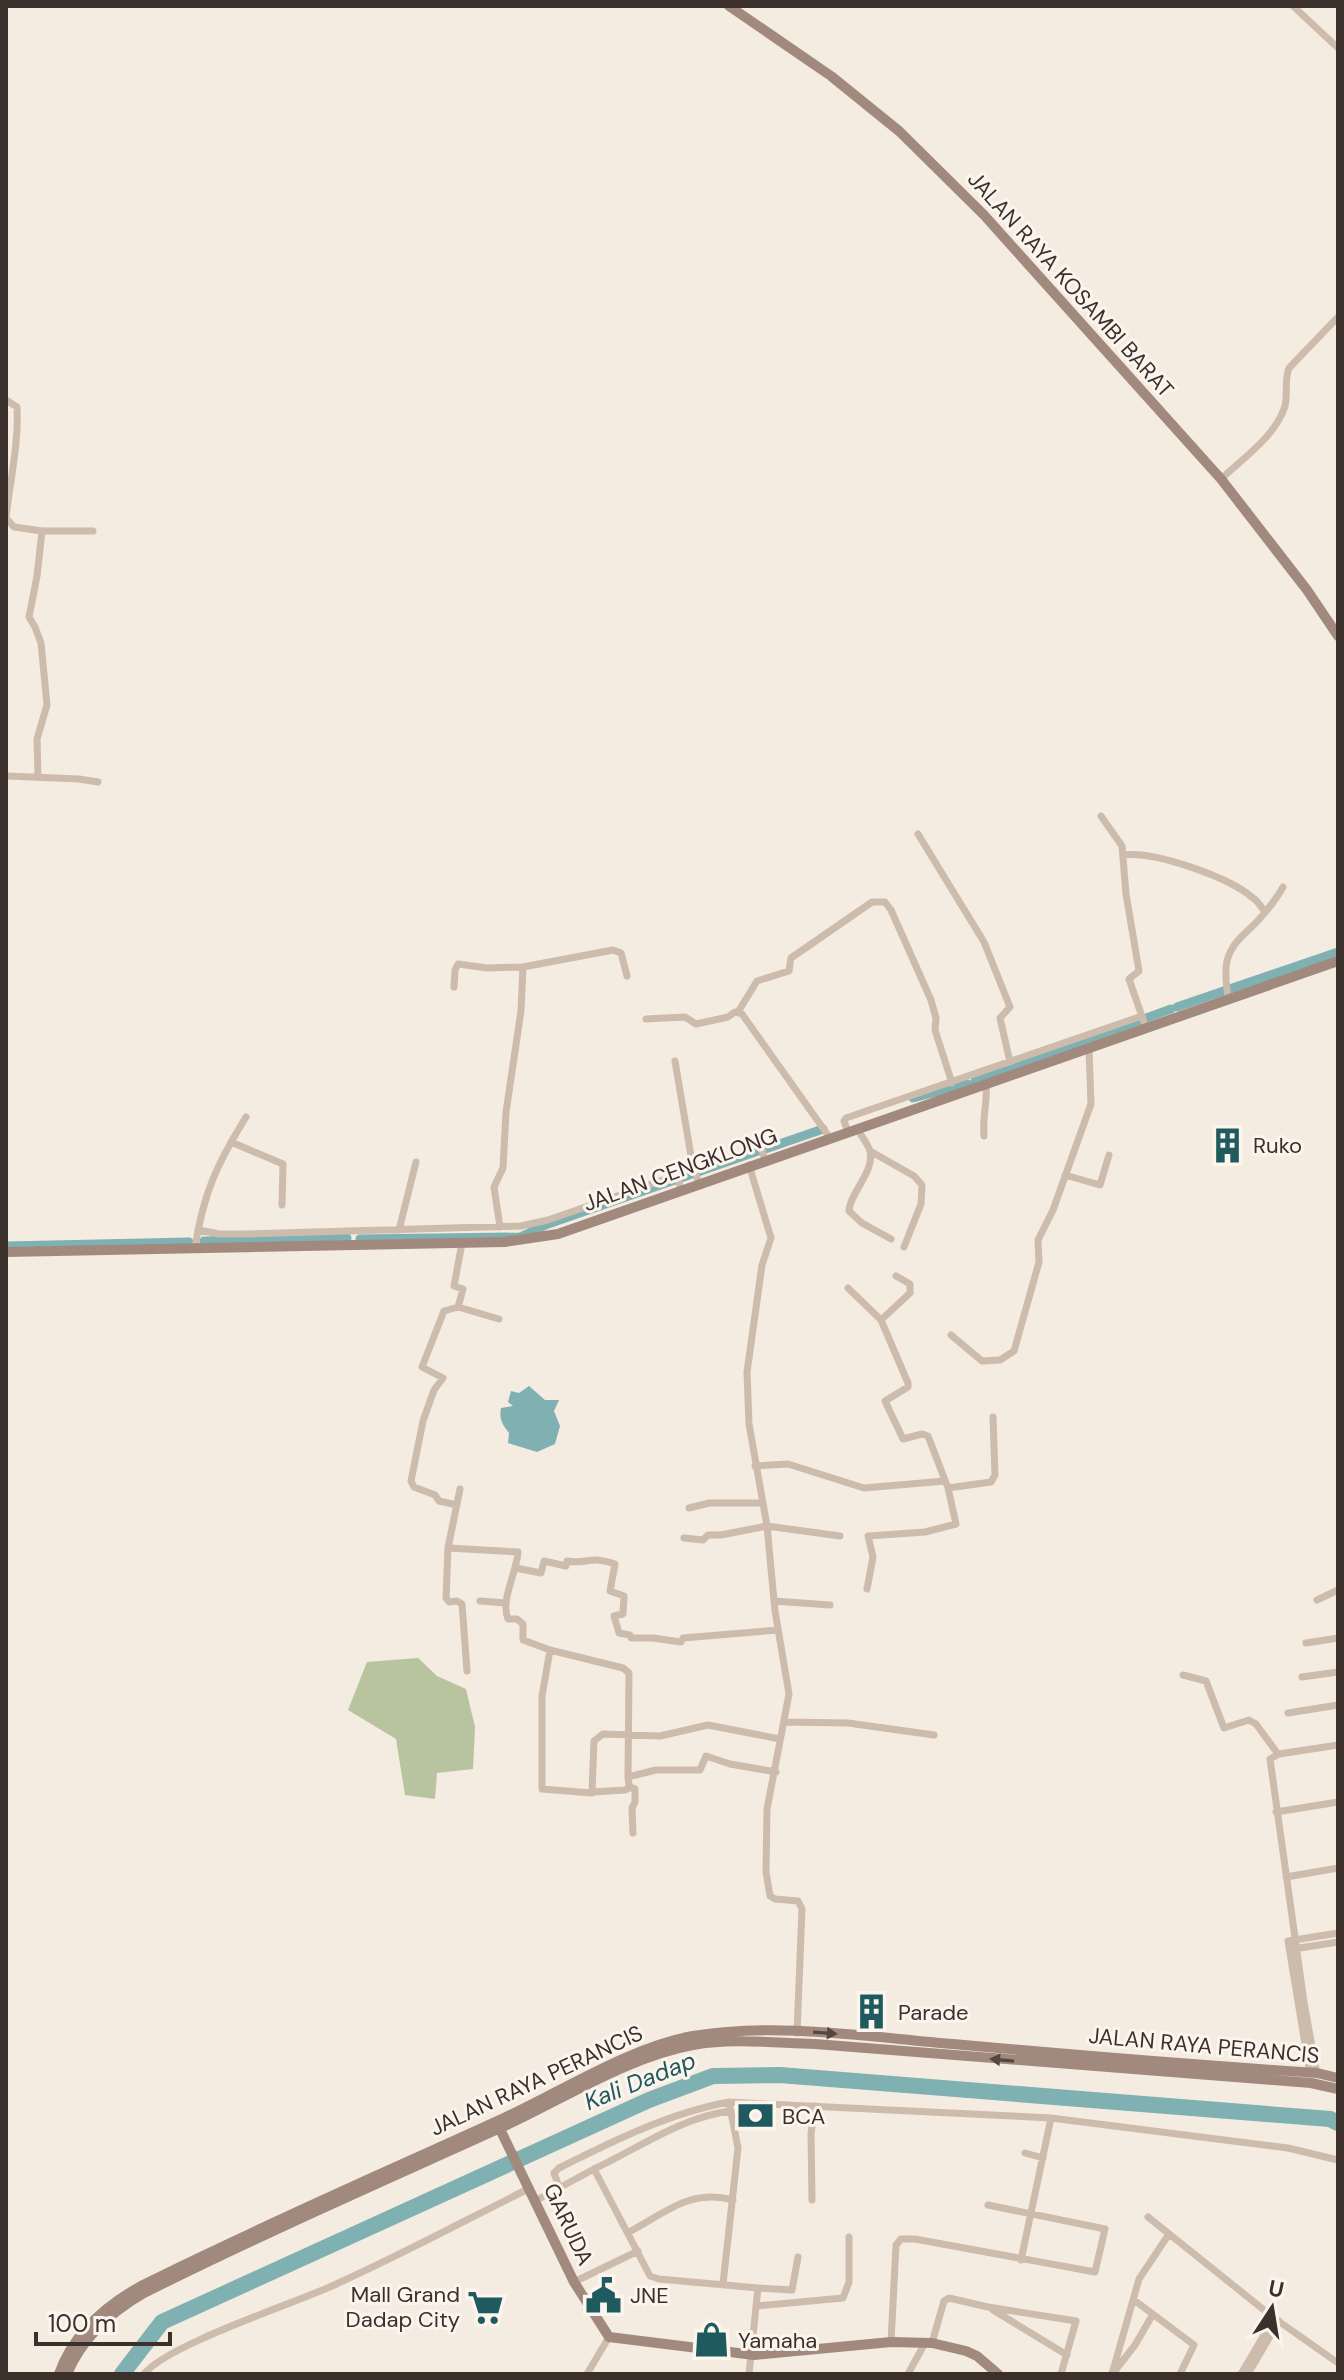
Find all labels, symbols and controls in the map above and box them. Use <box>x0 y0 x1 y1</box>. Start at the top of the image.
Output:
street label: JALAN RAYA KOSAMBI BARAT <box>961 165 1180 404</box>
street label: JALAN CENGKLONG <box>579 1121 781 1218</box>
building icon: Ruko <box>1208 1126 1246 1164</box>
place label: Ruko <box>1253 1131 1302 1160</box>
building icon: Parade <box>853 1993 891 2031</box>
place label: Parade <box>898 1998 969 2027</box>
street label: JALAN RAYA PERANCIS <box>425 2018 647 2143</box>
street label: JALAN RAYA PERANCIS <box>1087 2021 1321 2070</box>
one-way arrow <box>813 2027 838 2040</box>
water label: Kali Dadap <box>579 2044 700 2117</box>
one-way arrow <box>990 2053 1015 2066</box>
bank icon: BCA <box>737 2097 775 2135</box>
place label: BCA <box>782 2102 825 2131</box>
street label: GARUDA <box>537 2178 600 2270</box>
north arrow <box>1232 2268 1312 2348</box>
text: U <box>1266 2273 1286 2305</box>
public building icon: JNE <box>585 2276 623 2314</box>
place label: Mall Grand Dadap City <box>346 2280 460 2334</box>
place label: JNE <box>630 2281 669 2310</box>
supermarket icon: Mall Grand Dadap City <box>467 2288 505 2326</box>
scale bar <box>36 2296 170 2346</box>
text: 100 m <box>48 2308 116 2339</box>
shop icon: Yamaha <box>693 2321 731 2359</box>
place label: Yamaha <box>738 2326 817 2355</box>

